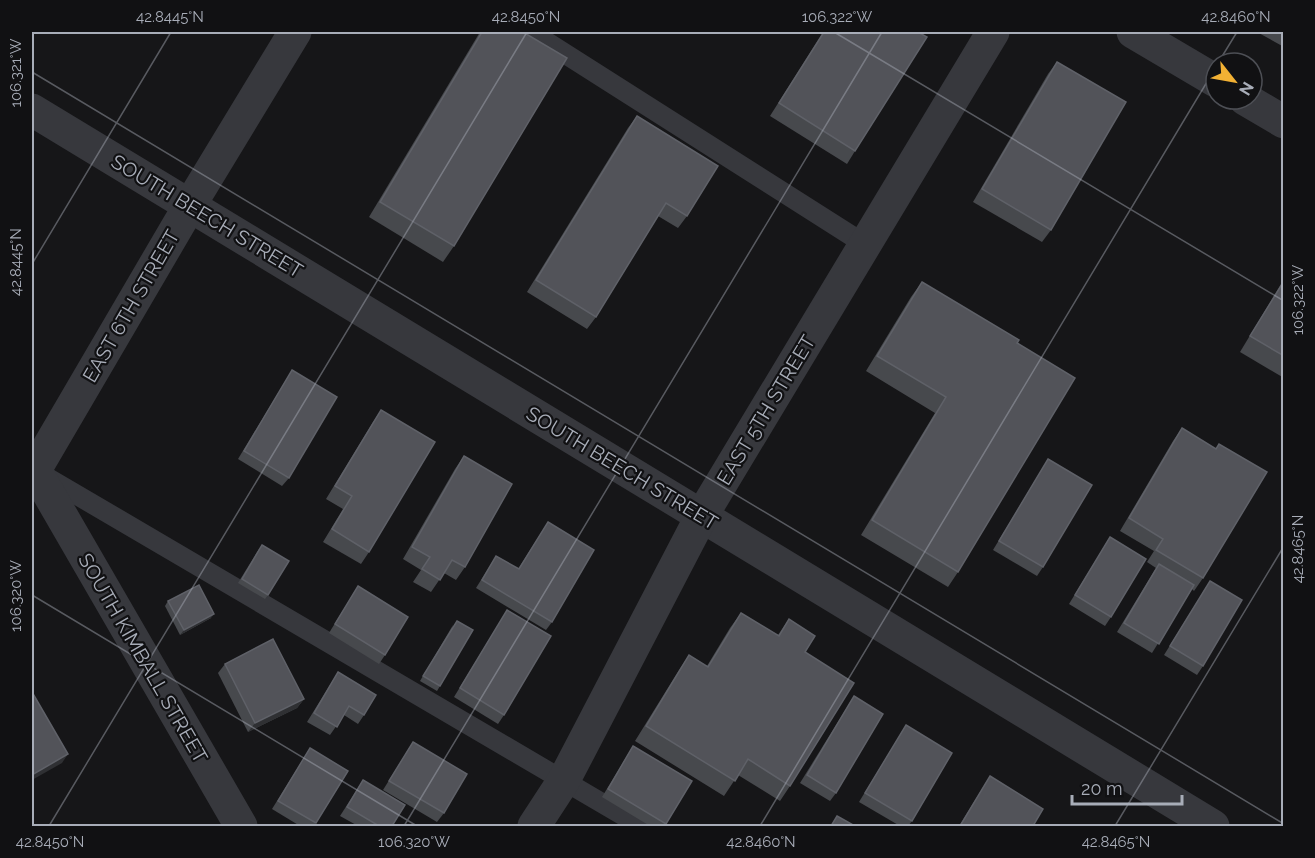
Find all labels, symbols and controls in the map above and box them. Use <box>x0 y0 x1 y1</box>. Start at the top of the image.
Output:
text: 42.8445°N <box>136 8 204 26</box>
text: 42.8450°N <box>492 8 560 26</box>
text: 106.322°W <box>802 8 873 26</box>
text: 42.8460°N <box>1201 8 1271 26</box>
text: 106.321°W <box>7 38 25 108</box>
north arrow <box>1204 51 1264 111</box>
text: N <box>1235 78 1258 99</box>
street label: SOUTH BEECH STREET <box>107 149 307 283</box>
street label: EAST 6TH STREET <box>78 225 184 387</box>
text: 42.8445°N <box>7 228 25 296</box>
text: 106.322°W <box>1289 264 1307 335</box>
street label: EAST 5TH STREET <box>712 331 820 489</box>
street label: SOUTH BEECH STREET <box>522 401 722 535</box>
text: 42.8465°N <box>1289 515 1307 583</box>
street label: SOUTH KIMBALL STREET <box>73 549 213 767</box>
text: 106.320°W <box>7 560 25 632</box>
scale bar <box>1072 768 1182 806</box>
text: 20 m <box>1081 778 1123 799</box>
text: 42.8450°N <box>16 833 84 851</box>
text: 106.320°W <box>378 833 450 851</box>
text: 42.8460°N <box>726 833 796 851</box>
text: 42.8465°N <box>1082 833 1150 851</box>

